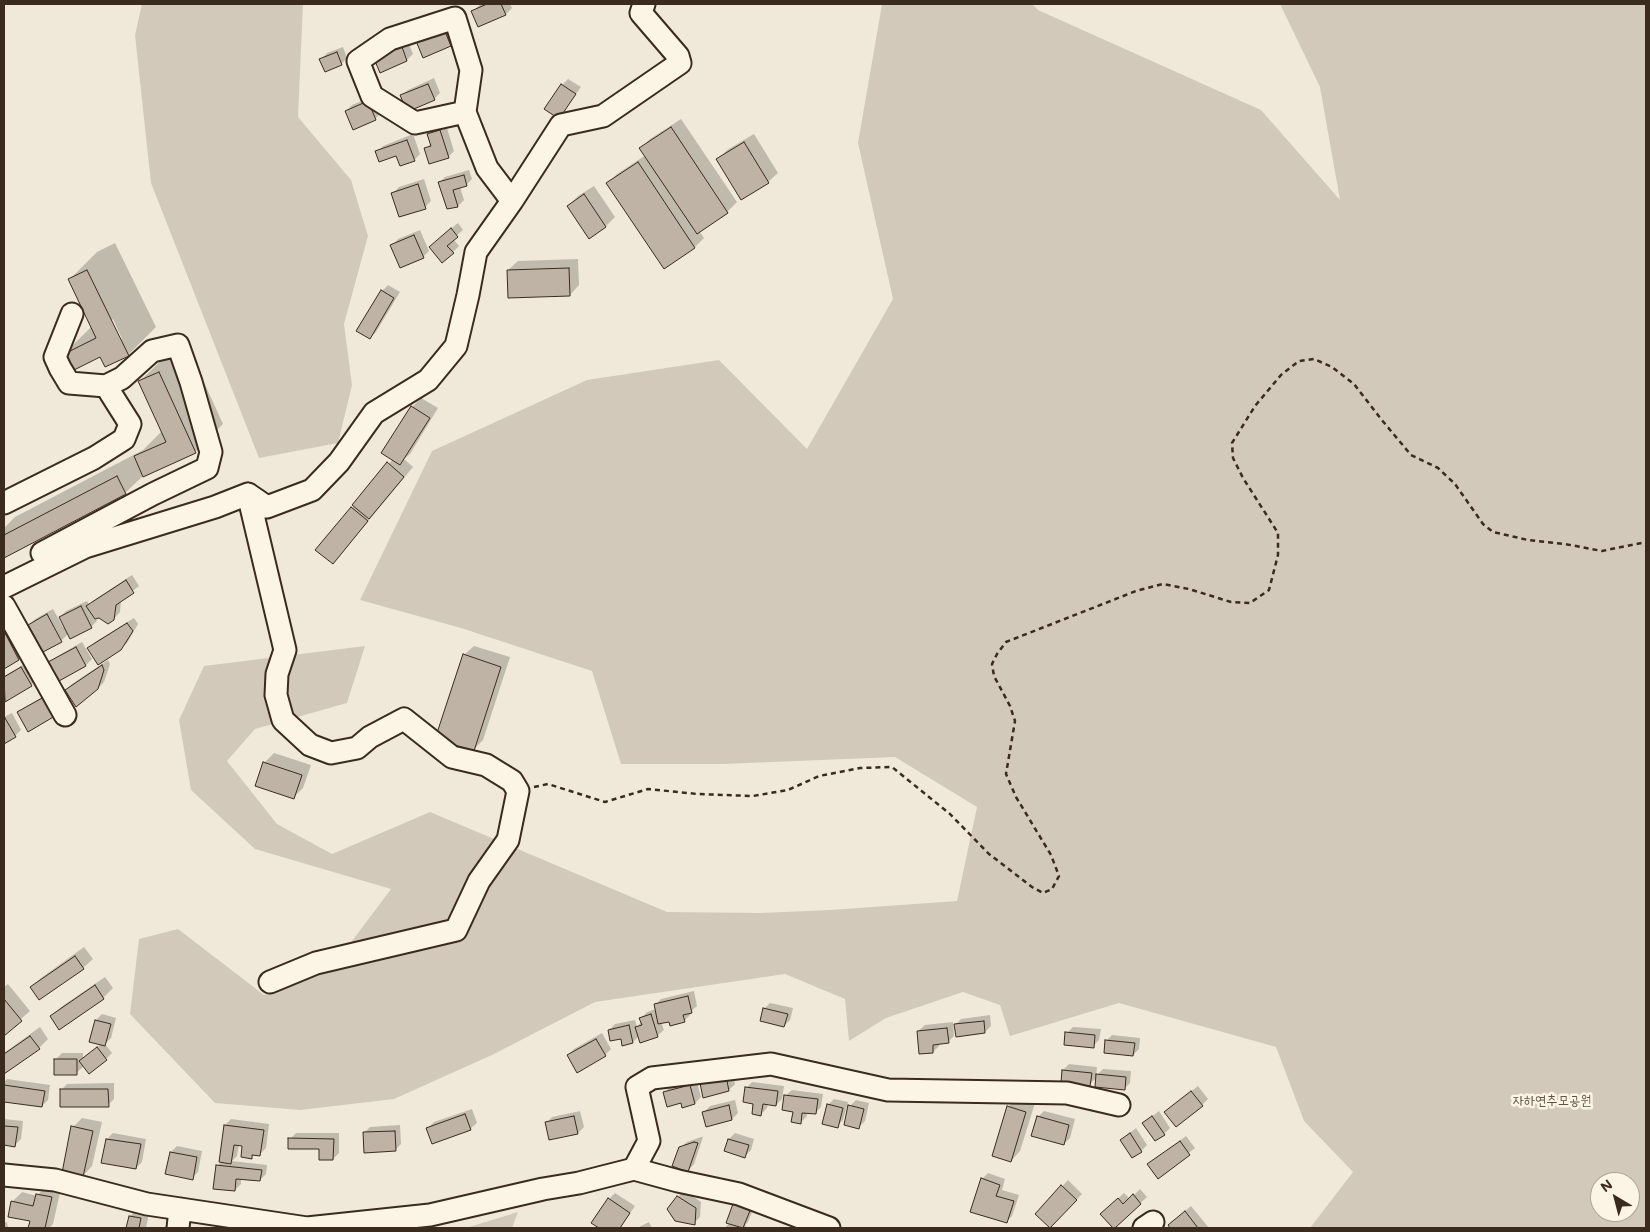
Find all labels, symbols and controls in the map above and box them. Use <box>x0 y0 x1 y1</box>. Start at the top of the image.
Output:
park label: 자하연추모공원 <box>1513 1093 1591 1109</box>
north arrow <box>1590 1172 1640 1222</box>
text: N <box>1596 1175 1616 1196</box>

